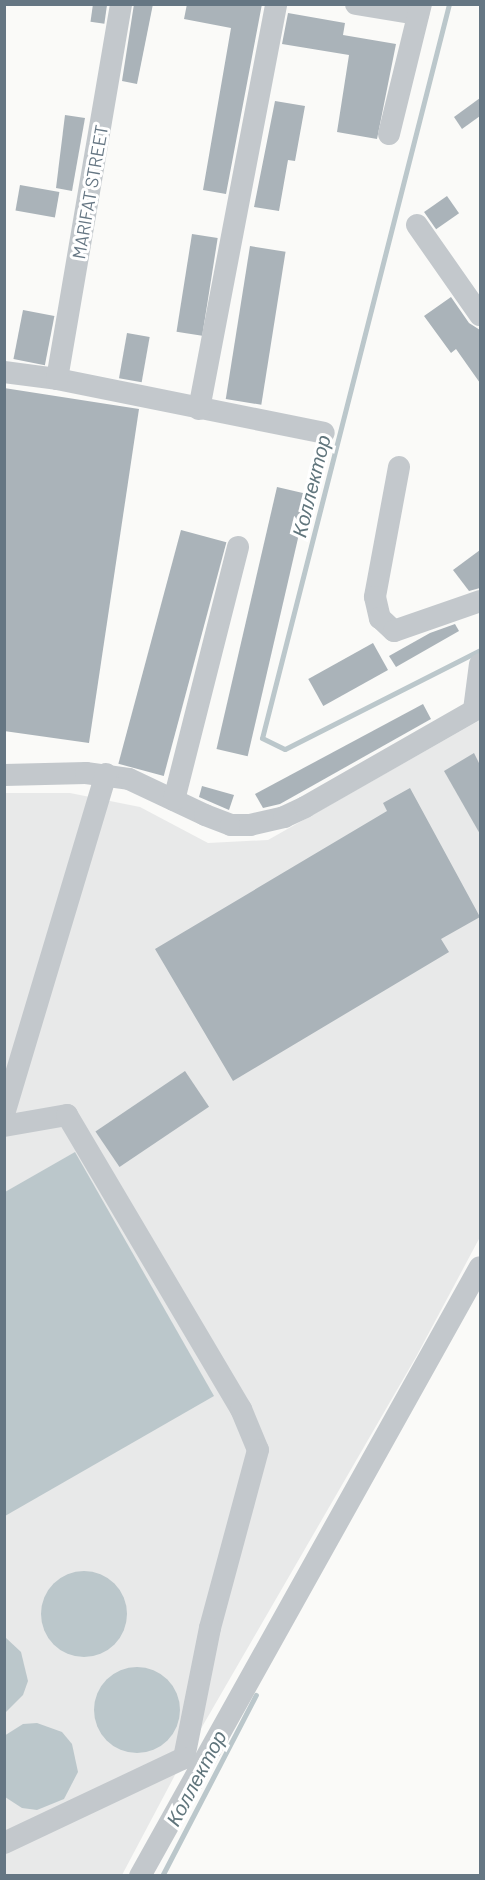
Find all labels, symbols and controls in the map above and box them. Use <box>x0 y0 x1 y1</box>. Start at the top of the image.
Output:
street label: MARIFAT STREET <box>68 123 112 261</box>
water label: Коллектор <box>287 432 335 540</box>
water label: Коллектор <box>161 1726 231 1830</box>

